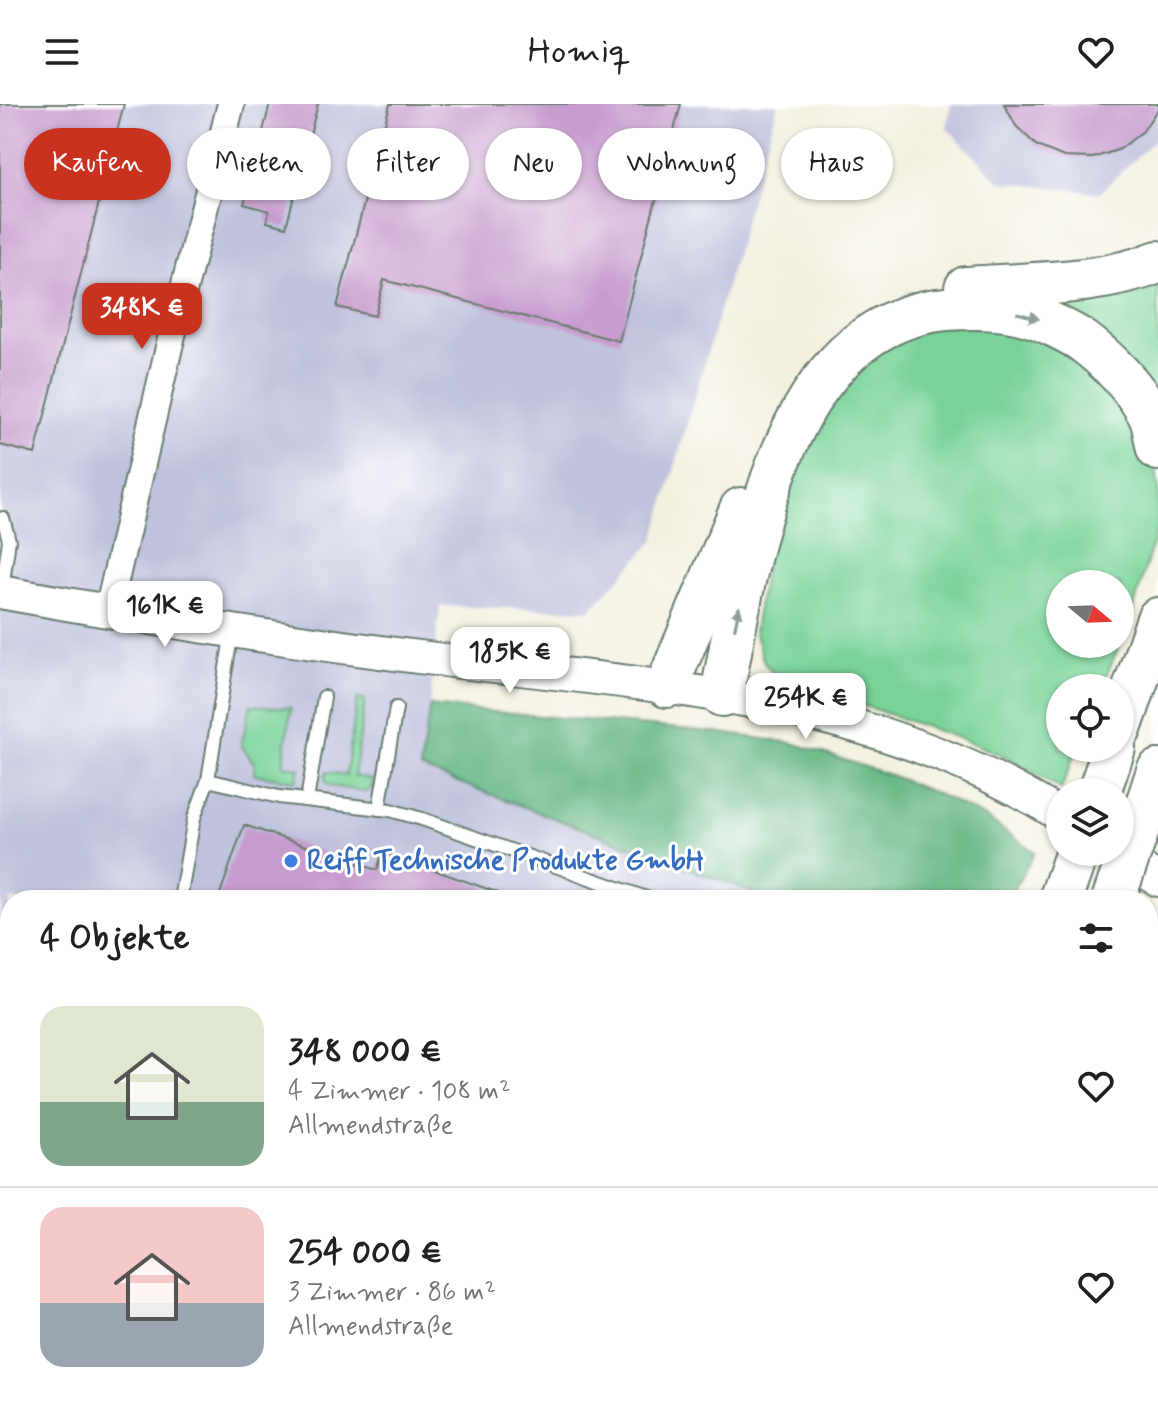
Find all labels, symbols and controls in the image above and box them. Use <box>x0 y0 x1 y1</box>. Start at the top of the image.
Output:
text: Homiq <box>527 29 631 76</box>
icon: menu <box>40 30 84 74</box>
icon: heart <box>1074 30 1118 74</box>
chip: Kaufen <box>24 128 171 200</box>
chip: Mieten <box>187 128 331 200</box>
chip: Filter <box>347 128 469 200</box>
chip: Neu <box>485 128 582 200</box>
chip: Wohnung <box>598 128 765 200</box>
chip: Haus <box>781 128 893 200</box>
pin: 348K € <box>77 283 207 351</box>
text: 348K € <box>100 292 184 326</box>
one-way arrow <box>1017 310 1041 323</box>
north arrow <box>1046 570 1134 658</box>
map controls <box>1046 570 1134 866</box>
pin: 161K € <box>100 581 230 649</box>
text: 161K € <box>126 590 204 624</box>
one-way arrow <box>731 605 744 630</box>
pin: 185K € <box>445 627 575 695</box>
text: 185K € <box>469 636 551 670</box>
pin: 254K € <box>741 673 871 741</box>
button: locate <box>1046 674 1134 762</box>
text: 254K € <box>764 682 848 716</box>
button: layers <box>1046 778 1134 866</box>
place label: Reiff Technische Produkte GmbH <box>307 843 704 880</box>
marker: Reiff Technische Produkte GmbH <box>282 852 300 870</box>
text: 4 Objekte <box>40 916 189 961</box>
icon: filters <box>1074 916 1118 960</box>
text: 348 000 € <box>288 1030 442 1075</box>
icon: home <box>104 1038 200 1134</box>
icon: heart <box>1074 1064 1118 1108</box>
text: 4 Zimmer · 108 m² <box>288 1075 511 1109</box>
text: Allmendstraße <box>288 1109 453 1143</box>
text: 254 000 € <box>288 1231 442 1276</box>
icon: home <box>104 1239 200 1335</box>
icon: heart <box>1074 1265 1118 1309</box>
text: 3 Zimmer · 86 m² <box>288 1276 496 1310</box>
text: Allmendstraße <box>288 1310 453 1344</box>

